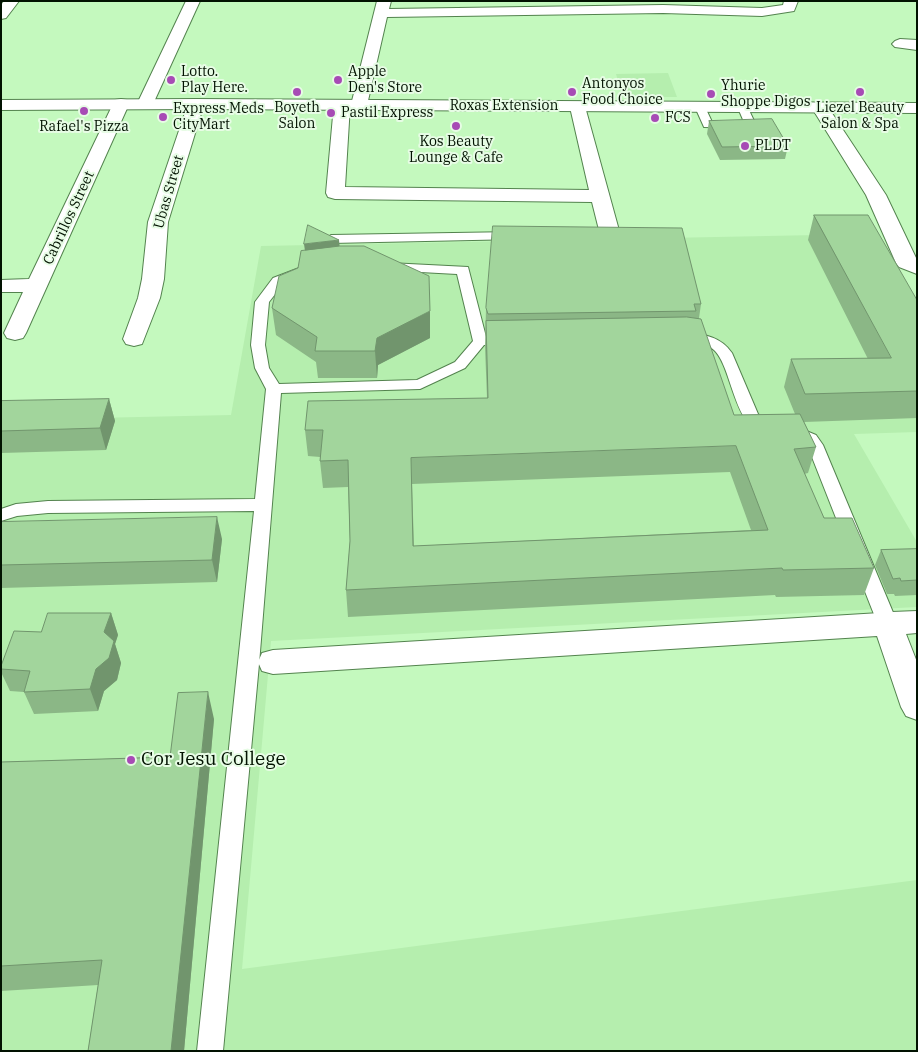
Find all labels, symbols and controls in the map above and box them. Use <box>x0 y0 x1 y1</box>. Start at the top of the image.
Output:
place label: Lotto. Play Here. <box>181 64 248 96</box>
place label: Apple Den's Store <box>348 64 422 96</box>
marker: Lotto. Play Here. <box>165 74 177 86</box>
marker: Apple Den's Store <box>332 74 344 86</box>
place label: Antonyos Food Choice <box>582 76 663 108</box>
place label: Yhurie Shoppe Digos <box>721 78 810 110</box>
marker: Boyeth Salon <box>291 86 303 98</box>
marker: Antonyos Food Choice <box>566 86 578 98</box>
marker: Liezel Beauty Salon & Spa <box>854 86 866 98</box>
marker: Yhurie Shoppe Digos <box>705 88 717 100</box>
street label: Roxas Extension <box>450 98 558 114</box>
place label: Boyeth Salon <box>274 100 320 132</box>
place label: Liezel Beauty Salon & Spa <box>816 100 904 132</box>
place label: Express Meds CityMart <box>173 101 264 134</box>
marker: Rafael's Pizza <box>78 105 90 117</box>
place label: Pastil Express <box>341 105 433 121</box>
marker: Pastil Express <box>325 107 337 119</box>
place label: FCS <box>665 110 691 126</box>
marker: Express Meds CityMart <box>157 111 169 123</box>
marker: FCS <box>649 112 661 124</box>
place label: Rafael's Pizza <box>39 119 129 135</box>
marker: Kos Beauty Lounge & Cafe <box>450 120 462 132</box>
place label: Kos Beauty Lounge & Cafe <box>409 134 503 166</box>
place label: PLDT <box>755 138 791 154</box>
marker: PLDT <box>739 140 751 152</box>
street label: Ubas Street <box>150 153 188 231</box>
street label: Cabrillos Street <box>40 169 98 267</box>
place label: Cor Jesu College <box>141 749 286 771</box>
marker: Cor Jesu College <box>125 754 137 766</box>

